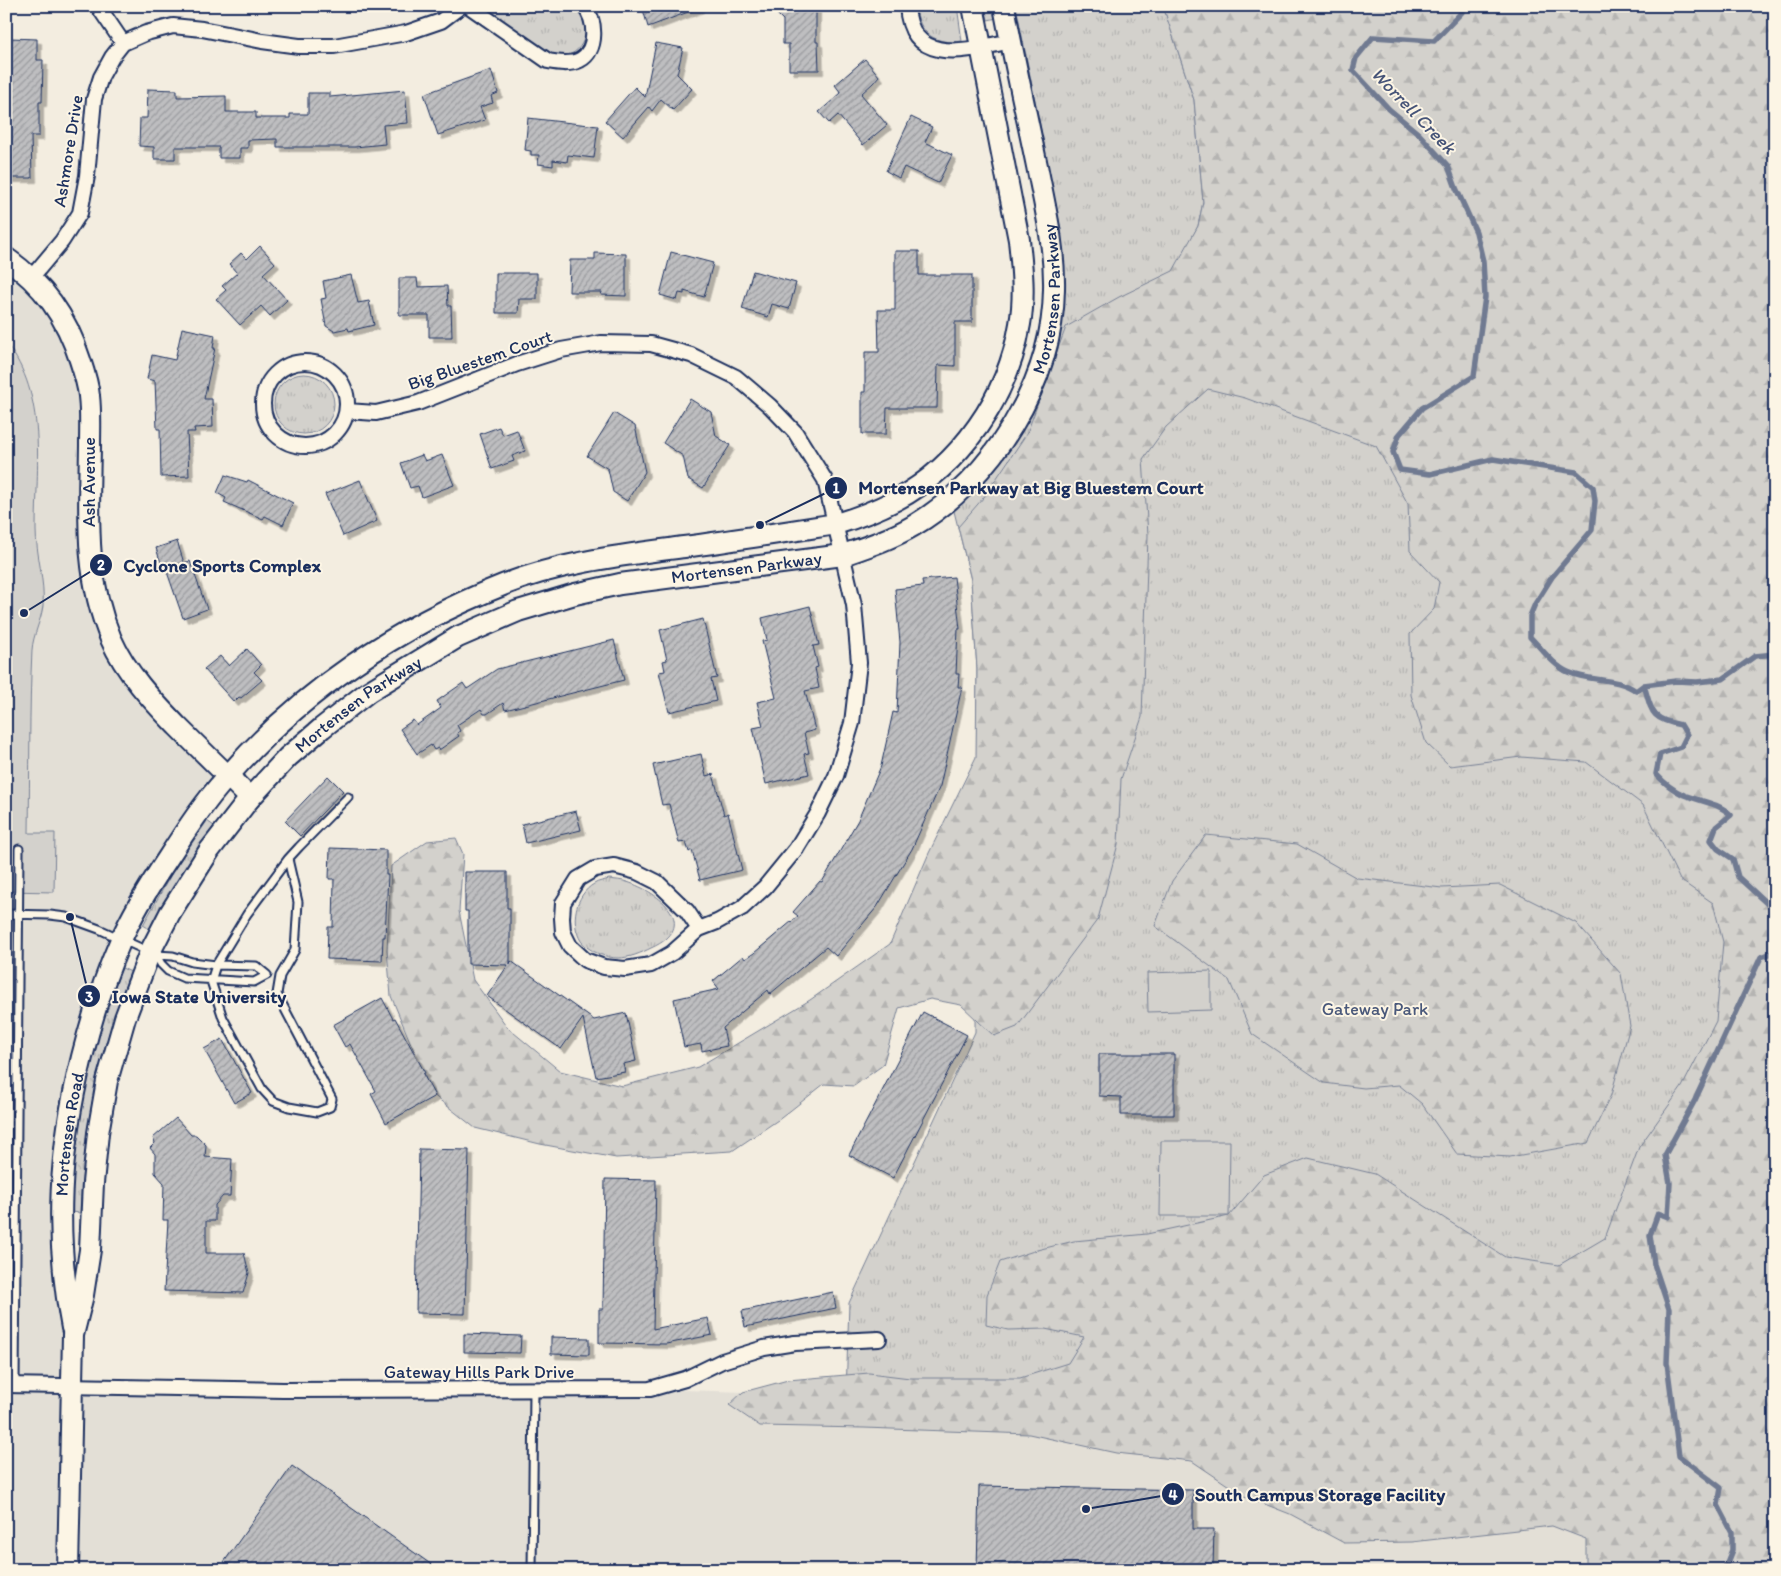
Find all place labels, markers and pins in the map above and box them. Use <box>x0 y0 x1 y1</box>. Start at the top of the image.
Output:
callout: Mortensen Parkway at Big Bluestem Court <box>824 471 1214 505</box>
callout: Cyclone Sports Complex <box>88 548 330 582</box>
callout: Iowa State University <box>77 979 296 1013</box>
callout: South Campus Storage Facility <box>1160 1477 1454 1511</box>

